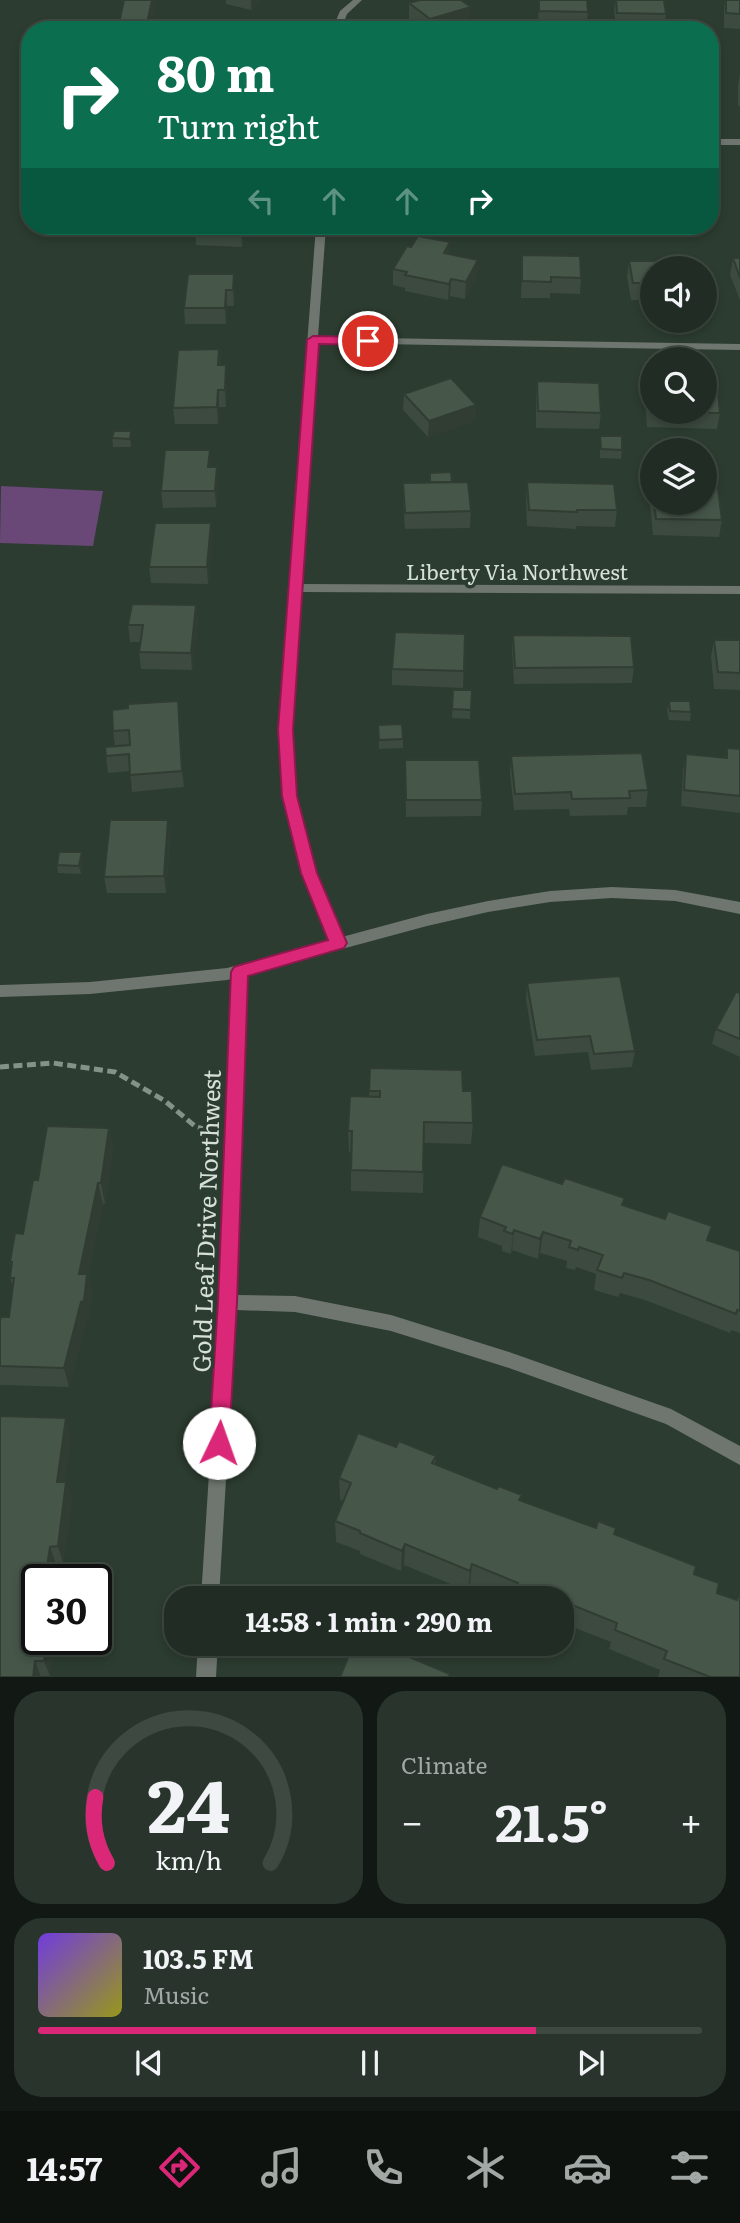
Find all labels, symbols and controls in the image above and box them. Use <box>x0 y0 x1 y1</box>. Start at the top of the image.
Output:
text: 80 m <box>157 34 275 107</box>
icon: right <box>42 49 133 140</box>
text: Turn right <box>157 101 319 149</box>
icon: left <box>242 182 280 220</box>
icon: ahead <box>315 182 353 220</box>
icon: ahead <box>388 182 426 220</box>
icon: right <box>461 182 499 220</box>
map controls <box>640 256 717 515</box>
button: sound <box>640 256 717 333</box>
pin <box>338 311 398 371</box>
icon: arrive <box>349 322 387 360</box>
button: search <box>640 347 717 424</box>
button: layers <box>640 438 717 515</box>
street label: Liberty Via Northwest <box>406 555 628 586</box>
street label: Gold Leaf Drive Northwest <box>182 1069 228 1373</box>
position arrow <box>182 1406 256 1480</box>
speed limit sign: 30 <box>21 1564 112 1655</box>
text: 14:58 · 1 min · 290 m <box>246 1601 492 1640</box>
text: Climate <box>401 1747 487 1781</box>
text: 24 <box>147 1748 230 1856</box>
text: 21.5° <box>495 1781 608 1858</box>
text: − <box>401 1791 423 1848</box>
text: + <box>680 1791 702 1848</box>
text: km/h <box>155 1841 222 1878</box>
text: 103.5 FM <box>143 1938 254 1977</box>
text: Music <box>143 1977 209 2011</box>
icon: previous <box>130 2044 168 2082</box>
icon: pause <box>351 2044 389 2082</box>
icon: next <box>572 2044 610 2082</box>
text: 14:57 <box>26 2143 102 2191</box>
icon: directions <box>155 2143 204 2192</box>
icon: music <box>257 2143 306 2192</box>
icon: phone <box>359 2143 408 2192</box>
icon: climate <box>461 2143 510 2192</box>
icon: car <box>563 2143 612 2192</box>
icon: filters <box>665 2143 714 2192</box>

